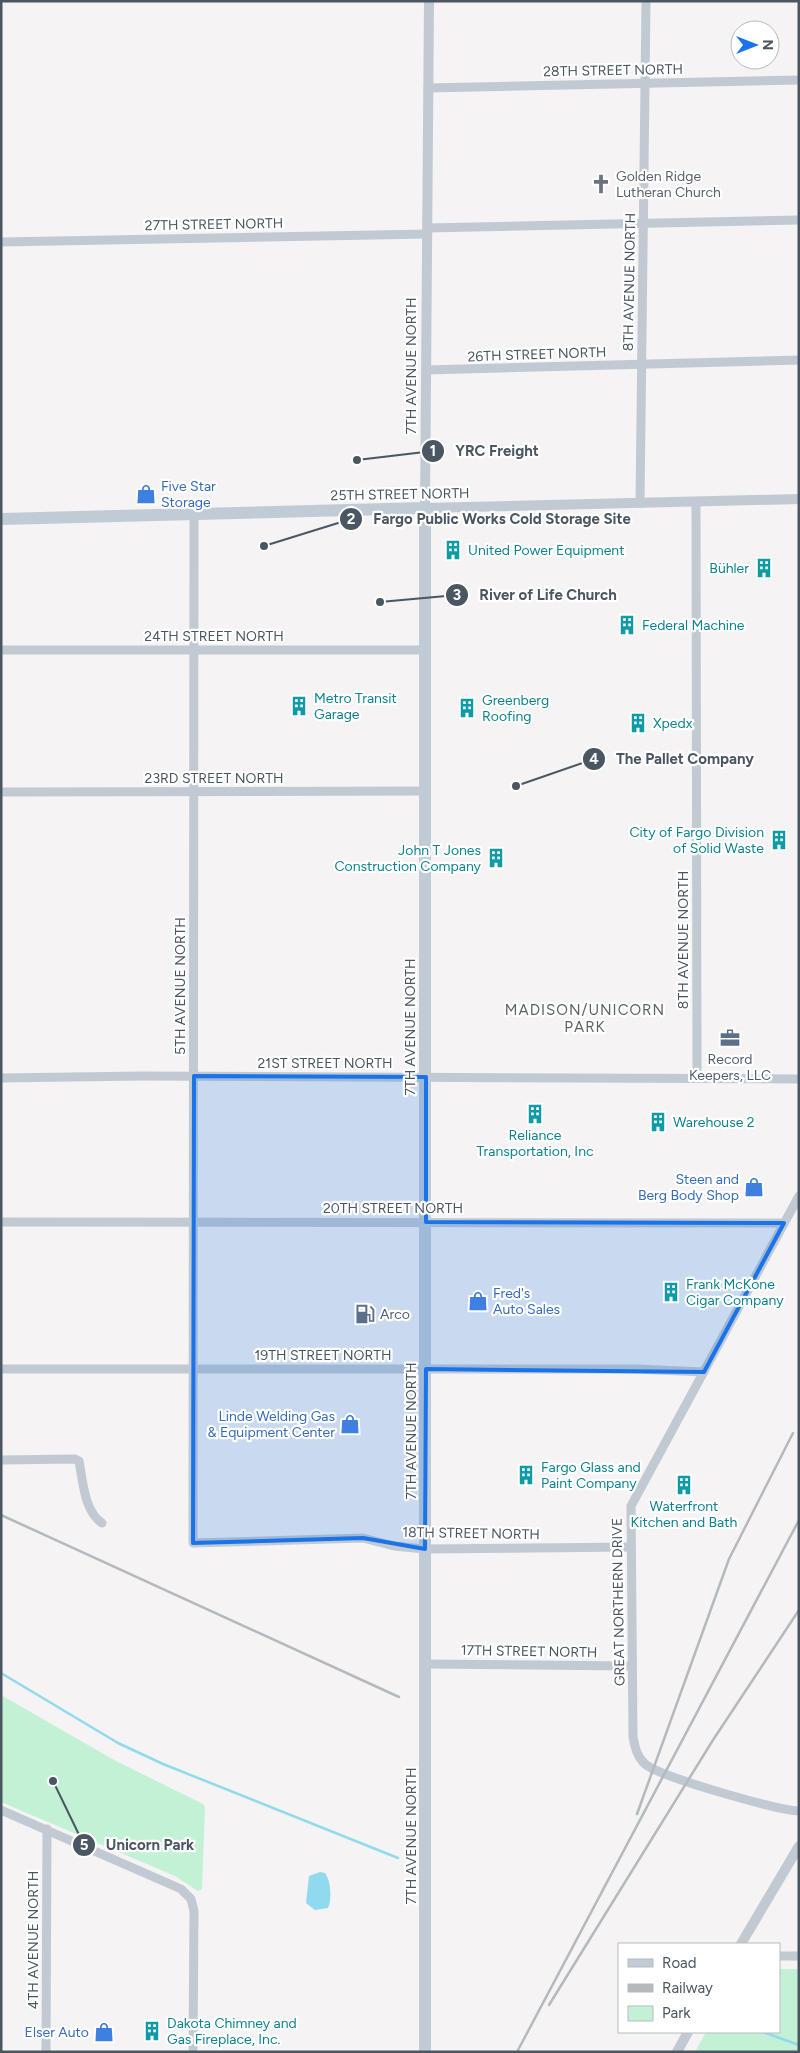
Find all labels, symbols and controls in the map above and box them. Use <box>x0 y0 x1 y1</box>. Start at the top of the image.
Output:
north arrow <box>730 20 780 70</box>
text: N <box>759 40 776 50</box>
street label: 28TH STREET NORTH <box>543 61 683 80</box>
place label: Golden Ridge Lutheran Church <box>616 168 721 201</box>
church icon: Golden Ridge Lutheran Church <box>590 173 612 195</box>
street label: 8TH AVENUE NORTH <box>620 213 639 351</box>
street label: 27TH STREET NORTH <box>145 215 283 234</box>
street label: 7TH AVENUE NORTH <box>403 297 420 435</box>
street label: 26TH STREET NORTH <box>467 344 607 365</box>
callout: YRC Freight <box>421 436 549 466</box>
text: 1 <box>430 442 436 460</box>
text: YRC Freight <box>455 442 539 460</box>
place label: Five Star Storage <box>161 478 216 511</box>
shop icon: Five Star Storage <box>135 483 157 505</box>
street label: 25TH STREET NORTH <box>330 485 470 504</box>
callout: Fargo Public Works Cold Storage Site <box>338 504 641 534</box>
text: 2 <box>347 510 356 528</box>
text: Fargo Public Works Cold Storage Site <box>373 510 631 528</box>
building icon: United Power Equipment <box>442 539 464 561</box>
place label: United Power Equipment <box>468 542 624 559</box>
building icon: Bühler <box>753 557 775 579</box>
place label: Bühler <box>709 560 749 577</box>
callout: River of Life Church <box>444 580 626 610</box>
text: 3 <box>453 586 461 604</box>
text: River of Life Church <box>479 586 617 604</box>
building icon: Federal Machine <box>616 614 638 636</box>
place label: Federal Machine <box>642 617 745 634</box>
street label: 24TH STREET NORTH <box>144 628 284 645</box>
place label: Metro Transit Garage <box>314 690 397 723</box>
place label: Greenberg Roofing <box>482 692 549 725</box>
building icon: Metro Transit Garage <box>288 695 310 717</box>
building icon: Greenberg Roofing <box>456 697 478 719</box>
building icon: Xpedx <box>627 712 649 734</box>
place label: Xpedx <box>653 715 693 732</box>
callout: The Pallet Company <box>581 744 764 774</box>
text: 4 <box>589 750 599 768</box>
text: The Pallet Company <box>616 750 754 768</box>
street label: 23RD STREET NORTH <box>145 770 283 787</box>
place label: City of Fargo Division of Solid Waste <box>630 824 764 857</box>
building icon: City of Fargo Division of Solid Waste <box>768 829 790 851</box>
place label: John T Jones Construction Company <box>334 842 482 875</box>
building icon: John T Jones Construction Company <box>485 847 507 869</box>
street label: 8TH AVENUE NORTH <box>675 871 692 1009</box>
street label: 5TH AVENUE NORTH <box>172 917 189 1055</box>
street label: 7TH AVENUE NORTH <box>402 958 419 1096</box>
district label: MADISON/UNICORN PARK <box>505 1001 665 1036</box>
office icon: Record Keepers, LLC <box>719 1027 741 1049</box>
place label: Record Keepers, LLC <box>689 1051 771 1084</box>
street label: 21ST STREET NORTH <box>258 1055 392 1072</box>
building icon: Reliance Transportation, Inc <box>524 1103 546 1125</box>
building icon: Warehouse 2 <box>647 1111 669 1133</box>
place label: Warehouse 2 <box>673 1114 755 1131</box>
place label: Reliance Transportation, Inc <box>476 1127 594 1160</box>
place label: Steen and Berg Body Shop <box>638 1171 739 1204</box>
shop icon: Steen and Berg Body Shop <box>743 1176 765 1198</box>
street label: 20TH STREET NORTH <box>323 1200 463 1217</box>
place label: Frank McKone Cigar Company <box>686 1276 784 1309</box>
building icon: Frank McKone Cigar Company <box>660 1281 682 1303</box>
place label: Fred's Auto Sales <box>493 1285 560 1318</box>
shop icon: Fred's Auto Sales <box>467 1290 489 1312</box>
fuel station icon: Arco <box>354 1303 376 1325</box>
place label: Arco <box>380 1306 410 1323</box>
street label: 19TH STREET NORTH <box>255 1347 391 1364</box>
street label: 7TH AVENUE NORTH <box>403 1362 420 1500</box>
place label: Linde Welding Gas & Equipment Center <box>208 1408 335 1441</box>
shop icon: Linde Welding Gas & Equipment Center <box>339 1413 361 1435</box>
place label: Fargo Glass and Paint Company <box>541 1459 641 1492</box>
building icon: Fargo Glass and Paint Company <box>515 1464 537 1486</box>
building icon: Waterfront Kitchen and Bath <box>673 1474 695 1496</box>
place label: Waterfront Kitchen and Bath <box>631 1498 738 1531</box>
street label: GREAT NORTHERN DRIVE <box>609 1518 628 1686</box>
street label: 18TH STREET NORTH <box>402 1524 540 1543</box>
street label: 17TH STREET NORTH <box>461 1642 597 1661</box>
street label: 7TH AVENUE NORTH <box>403 1767 420 1905</box>
callout: Unicorn Park <box>71 1830 204 1860</box>
text: 5 <box>80 1836 89 1854</box>
text: Unicorn Park <box>106 1836 194 1854</box>
street label: 4TH AVENUE NORTH <box>25 1871 42 2009</box>
legend <box>618 1943 780 2033</box>
text: Road <box>662 1954 697 1972</box>
text: Railway <box>662 1979 713 1997</box>
text: Park <box>662 2004 691 2022</box>
place label: Dakota Chimney and Gas Fireplace, Inc. <box>167 2015 297 2048</box>
building icon: Dakota Chimney and Gas Fireplace, Inc. <box>141 2020 163 2042</box>
shop icon: Elser Auto <box>93 2021 115 2043</box>
place label: Elser Auto <box>25 2024 89 2041</box>

